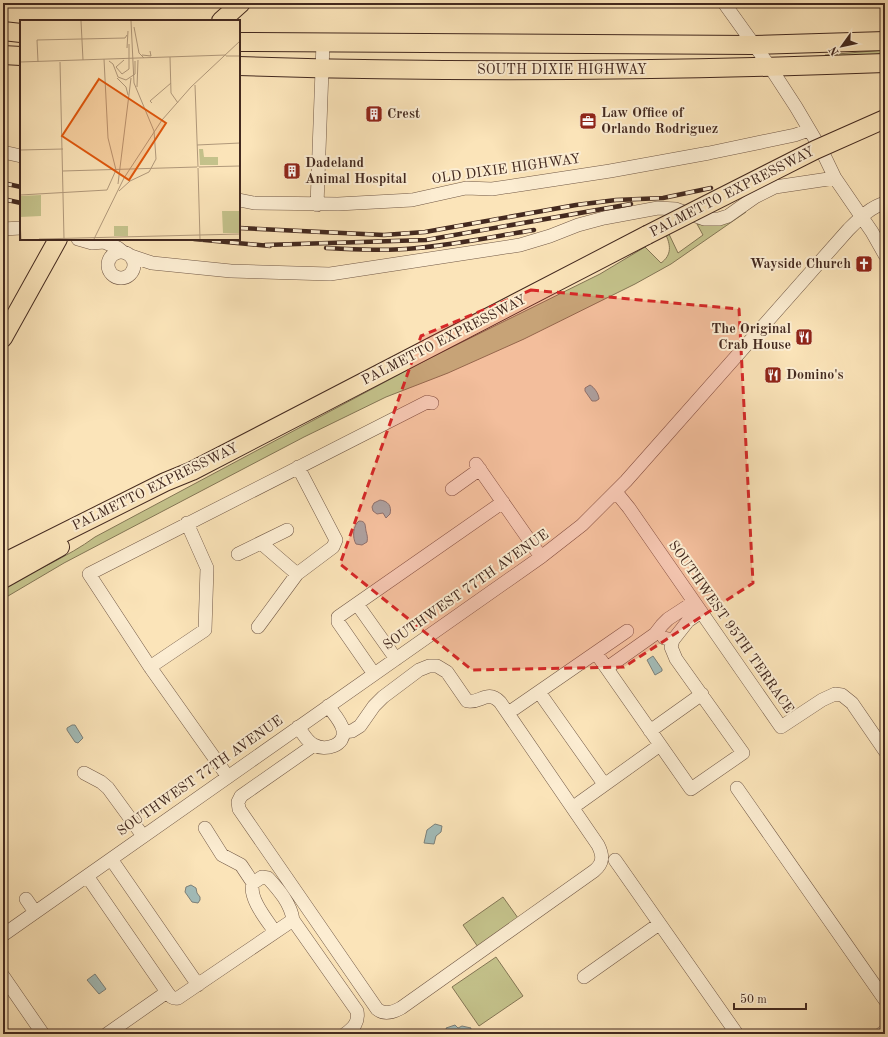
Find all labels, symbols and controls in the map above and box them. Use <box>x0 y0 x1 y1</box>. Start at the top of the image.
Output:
inset map <box>20 20 240 240</box>
north arrow <box>822 26 862 66</box>
text: N <box>828 44 842 57</box>
street label: SOUTH DIXIE HIGHWAY <box>477 63 647 77</box>
building icon: Crest <box>364 104 384 124</box>
place label: Law Office of Orlando Rodriguez <box>601 106 718 136</box>
place label: Crest <box>387 107 420 121</box>
office icon: Law Office of Orlando Rodriguez <box>578 111 598 131</box>
street label: PALMETTO EXPRESSWAY <box>647 144 817 240</box>
street label: OLD DIXIE HIGHWAY <box>431 152 581 186</box>
place label: Dadeland Animal Hospital <box>305 156 407 186</box>
building icon: Dadeland Animal Hospital <box>282 161 302 181</box>
church icon: Wayside Church <box>854 254 874 274</box>
place label: Wayside Church <box>750 257 851 271</box>
street label: PALMETTO EXPRESSWAY <box>359 292 529 388</box>
place label: The Original Crab House <box>711 322 791 352</box>
restaurant icon: The Original Crab House <box>794 327 814 347</box>
restaurant icon: Domino's <box>763 365 783 385</box>
place label: Domino's <box>786 368 844 382</box>
street label: PALMETTO EXPRESSWAY <box>70 441 240 533</box>
street label: SOUTHWEST 77TH AVENUE <box>381 527 551 653</box>
street label: SOUTHWEST 95TH TERRACE <box>666 538 796 716</box>
street label: SOUTHWEST 77TH AVENUE <box>115 713 285 839</box>
scale bar <box>734 985 806 1011</box>
text: 50 m <box>740 993 767 1006</box>

